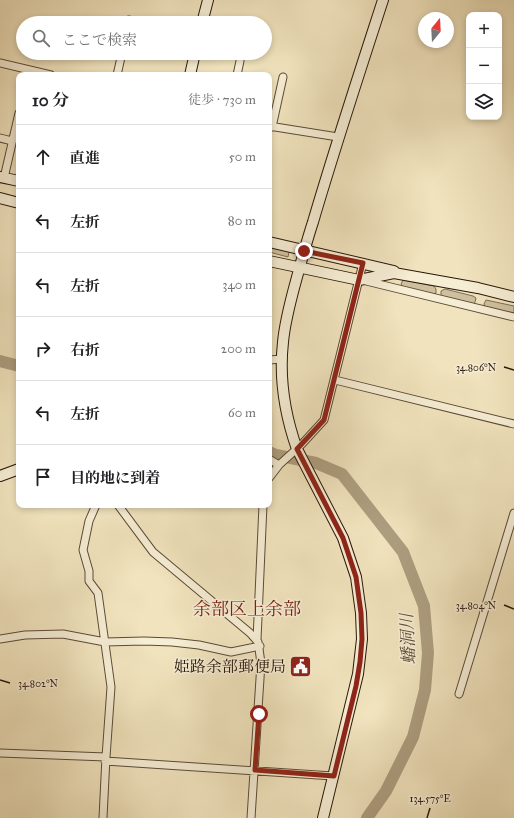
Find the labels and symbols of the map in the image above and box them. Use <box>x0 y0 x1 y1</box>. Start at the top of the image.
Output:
north arrow <box>418 12 454 48</box>
route end <box>295 242 313 260</box>
text: 34.806°N <box>456 362 497 374</box>
district label: 余部区上余部 <box>193 598 301 620</box>
text: 34.804°N <box>456 600 497 612</box>
water label: 蟠洞川 <box>396 611 420 665</box>
public building icon: 姫路余部郵便局 <box>288 653 314 679</box>
place label: 姫路余部郵便局 <box>174 657 286 676</box>
text: 34.802°N <box>18 678 59 690</box>
route start <box>250 705 268 723</box>
text: 134.575°E <box>409 793 451 805</box>

